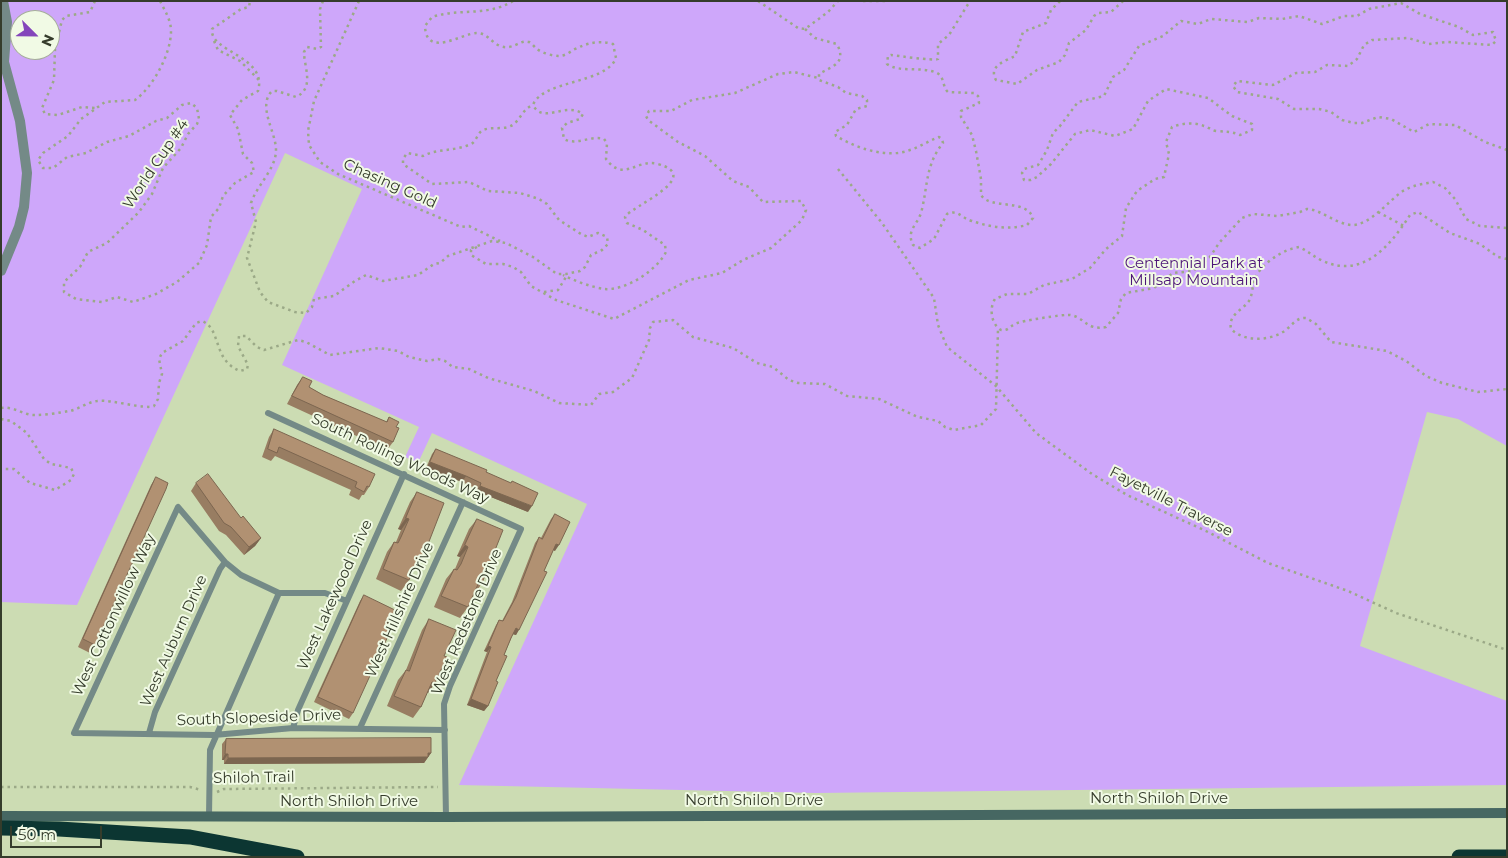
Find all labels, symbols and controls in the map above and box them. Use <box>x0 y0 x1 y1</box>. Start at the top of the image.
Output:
north arrow <box>10 10 60 60</box>
text: N <box>37 32 58 49</box>
street label: World Cup #4 <box>119 116 193 212</box>
street label: Chasing Gold <box>340 155 440 213</box>
park label: Centennial Park at Millsap Mountain <box>1125 255 1263 290</box>
street label: South Rolling Woods Way <box>308 410 492 508</box>
street label: Fayetville Traverse <box>1106 463 1236 541</box>
street label: West Lakewood Drive <box>294 517 376 673</box>
street label: West Cottonwillow Way <box>68 531 160 699</box>
street label: West Hillshire Drive <box>362 540 438 680</box>
street label: West Redstone Drive <box>428 546 506 698</box>
street label: West Auburn Drive <box>137 572 211 710</box>
street label: South Slopeside Drive <box>176 706 342 730</box>
street label: Shiloh Trail <box>213 768 295 788</box>
street label: North Shiloh Drive <box>1090 790 1228 808</box>
street label: North Shiloh Drive <box>685 792 823 810</box>
street label: North Shiloh Drive <box>280 793 418 811</box>
scale bar <box>12 816 105 848</box>
text: 50 m <box>18 825 56 844</box>

